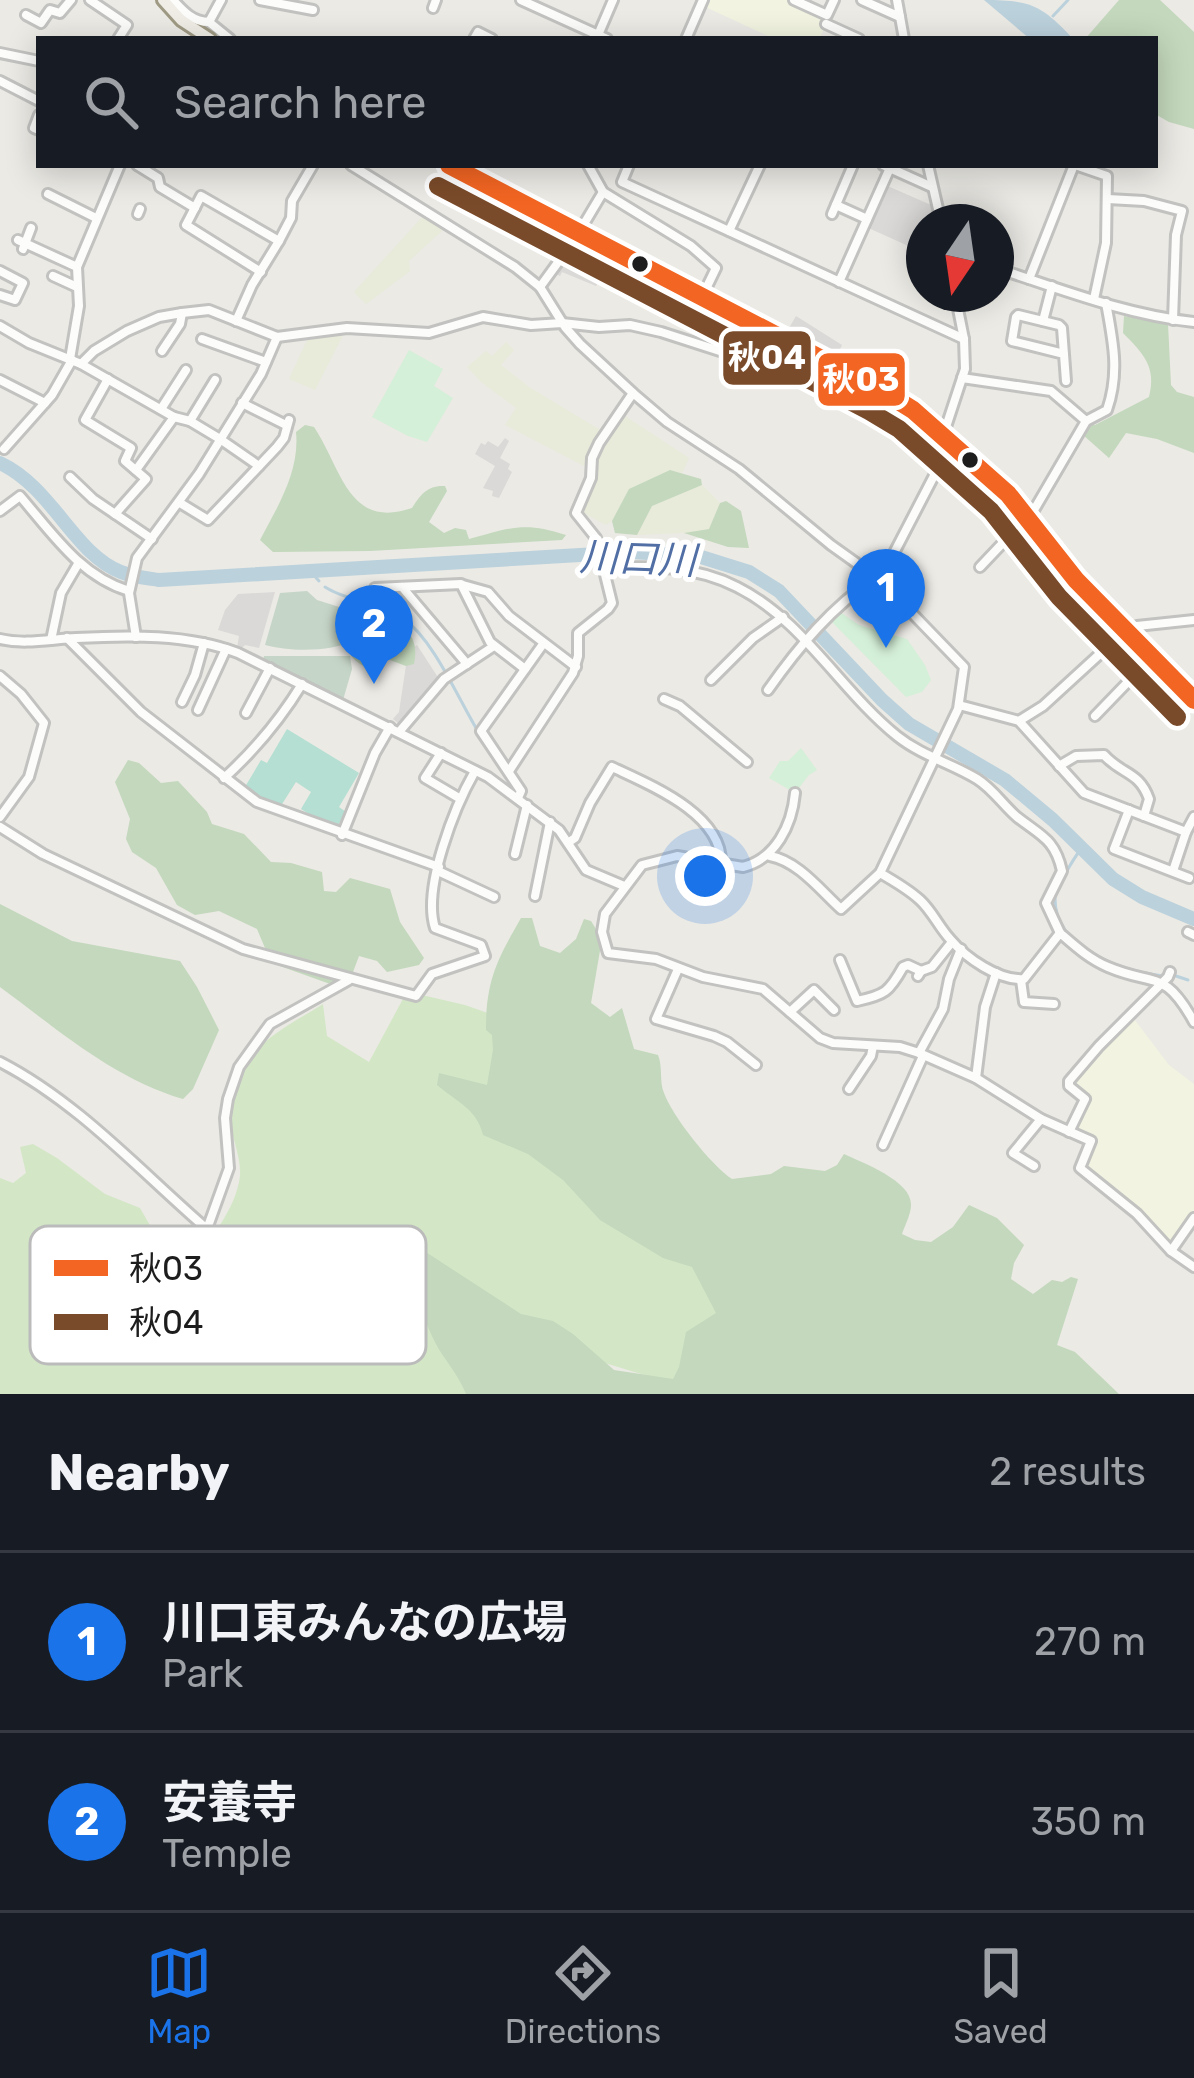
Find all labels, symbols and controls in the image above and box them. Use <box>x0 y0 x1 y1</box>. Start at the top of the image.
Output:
search box <box>36 36 1158 168</box>
icon: search <box>78 69 144 135</box>
text: Search here <box>174 76 426 129</box>
north arrow <box>906 204 1014 312</box>
unlabelled marker <box>629 253 651 275</box>
line badge: 秋04 <box>721 329 813 387</box>
text: 秋04 <box>728 338 806 377</box>
line badge: 秋03 <box>816 351 907 408</box>
text: 秋03 <box>822 360 900 399</box>
unlabelled marker <box>959 449 981 471</box>
water label: 川口川 <box>579 534 701 584</box>
pin: 1 <box>847 549 925 648</box>
pin: 2 <box>335 585 413 684</box>
your location <box>675 846 735 906</box>
legend <box>30 1226 426 1364</box>
text: 秋03 <box>129 1249 203 1288</box>
text: 秋04 <box>129 1303 203 1342</box>
text: Nearby <box>48 1442 230 1503</box>
text: 2 results <box>989 1449 1146 1495</box>
text: 川口東みんなの広場 <box>162 1596 567 1649</box>
text: 1 <box>77 1619 97 1665</box>
text: 270 m <box>1034 1619 1146 1665</box>
text: Park <box>162 1651 243 1697</box>
text: 安養寺 <box>162 1776 297 1829</box>
text: 2 <box>74 1799 100 1845</box>
text: 350 m <box>1030 1799 1146 1845</box>
text: Temple <box>162 1831 292 1877</box>
tab: Map <box>146 1940 212 2051</box>
tab: Directions <box>505 1940 661 2051</box>
tab: Saved <box>954 1940 1048 2051</box>

